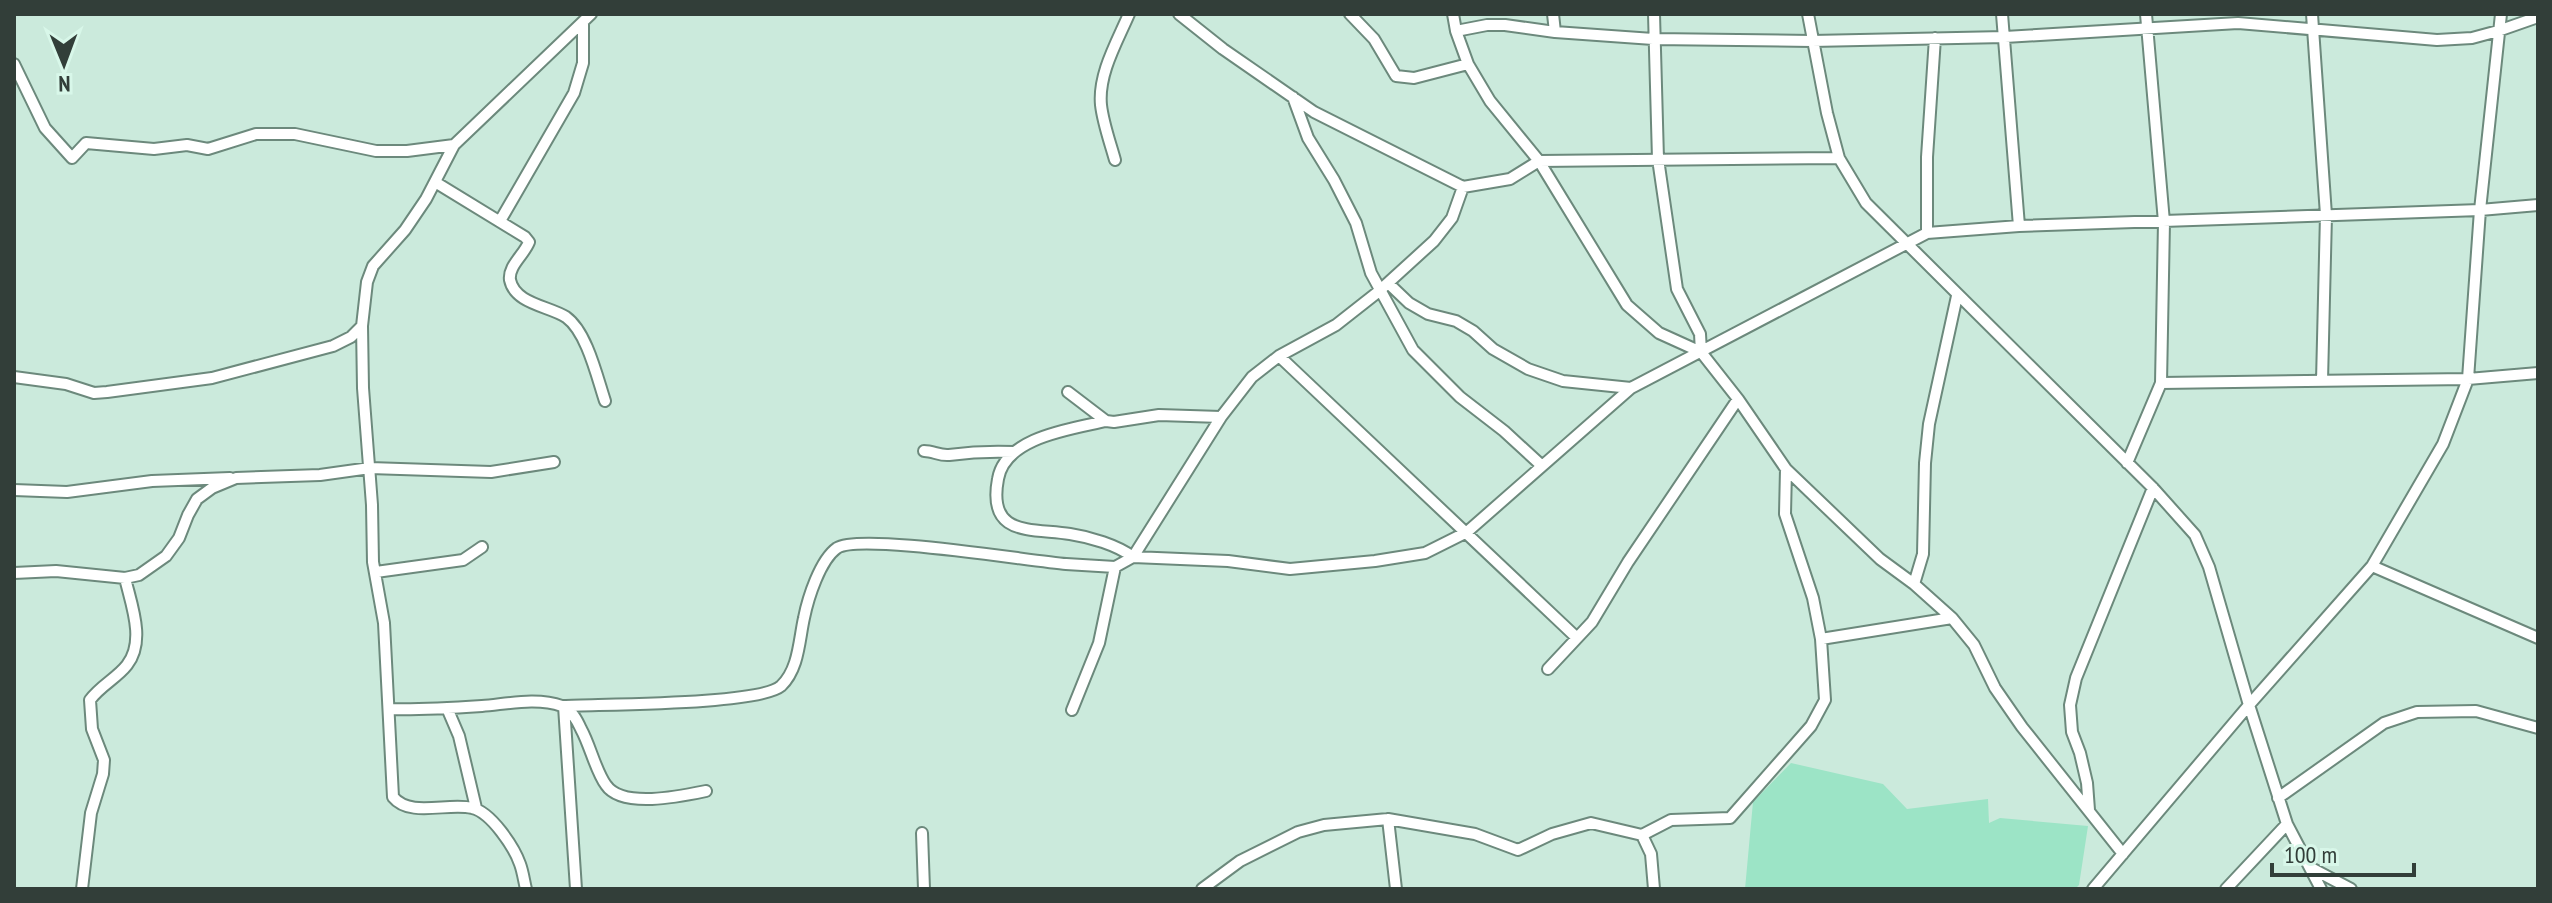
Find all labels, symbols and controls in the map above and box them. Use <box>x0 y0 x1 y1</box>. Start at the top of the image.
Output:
north arrow <box>24 24 104 104</box>
text: N <box>58 70 71 98</box>
scale bar <box>2272 827 2414 877</box>
text: 100 m <box>2284 839 2337 870</box>

